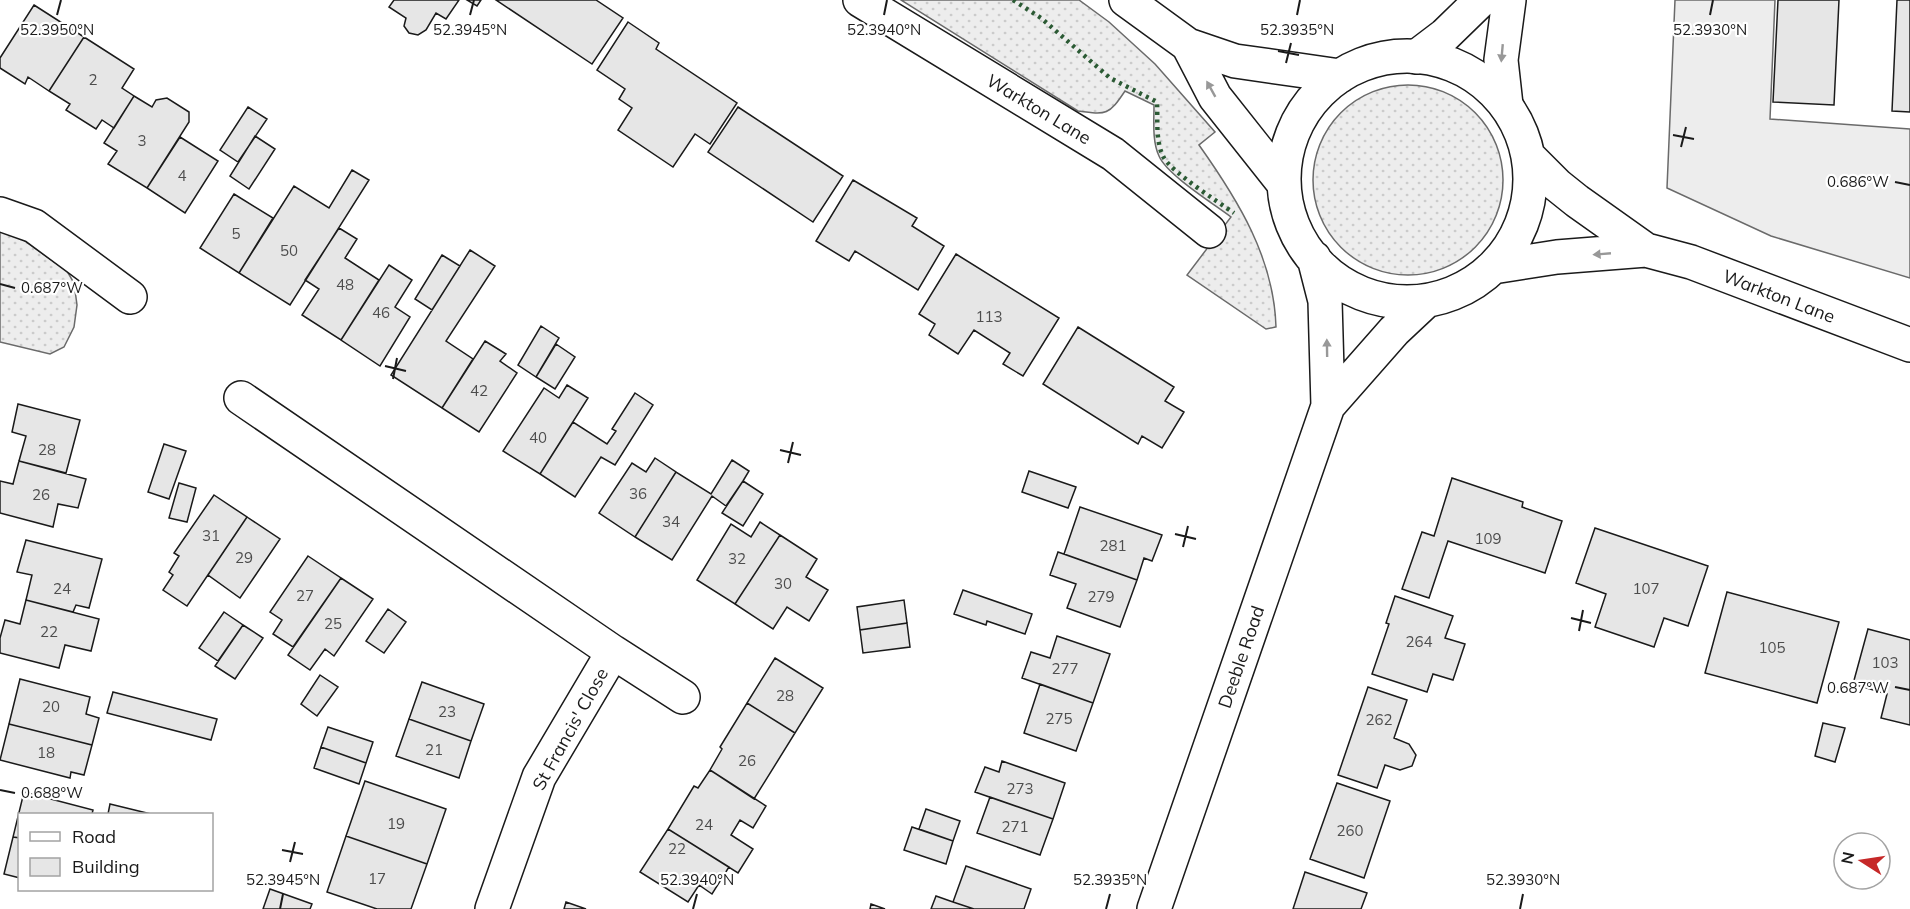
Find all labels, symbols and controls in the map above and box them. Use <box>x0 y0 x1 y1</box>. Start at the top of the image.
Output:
text: 52.3950°N <box>20 20 94 39</box>
text: 52.3945°N <box>433 20 507 39</box>
text: 52.3940°N <box>847 20 921 39</box>
text: 52.3935°N <box>1260 20 1334 39</box>
text: 52.3930°N <box>1673 20 1747 39</box>
one-way arrow <box>1497 43 1507 62</box>
street label: Warkton Lane <box>982 69 1096 149</box>
house number: 2 <box>88 70 98 89</box>
one-way arrow <box>1206 80 1216 97</box>
house number: 3 <box>137 131 147 150</box>
house number: 4 <box>177 166 187 185</box>
text: 0.686°W <box>1827 172 1889 191</box>
house number: 5 <box>231 224 241 243</box>
house number: 50 <box>280 241 298 260</box>
one-way arrow <box>1592 249 1611 259</box>
street label: Warkton Lane <box>1720 264 1838 328</box>
house number: 48 <box>336 275 354 294</box>
text: 0.687°W <box>21 278 83 297</box>
house number: 46 <box>372 303 390 322</box>
house number: 113 <box>975 307 1003 326</box>
one-way arrow <box>1323 338 1332 357</box>
house number: 42 <box>470 381 488 400</box>
house number: 40 <box>529 428 547 447</box>
house number: 28 <box>38 440 56 459</box>
house number: 36 <box>629 484 647 503</box>
house number: 26 <box>32 485 50 504</box>
house number: 34 <box>662 512 680 531</box>
house number: 31 <box>202 526 220 545</box>
house number: 109 <box>1474 529 1502 548</box>
house number: 281 <box>1099 536 1127 555</box>
house number: 29 <box>235 548 253 567</box>
house number: 32 <box>728 549 746 568</box>
house number: 30 <box>774 574 792 593</box>
house number: 24 <box>53 579 71 598</box>
house number: 107 <box>1632 579 1660 598</box>
house number: 27 <box>296 586 314 605</box>
house number: 279 <box>1087 587 1115 606</box>
street label: Deeble Road <box>1213 603 1269 711</box>
house number: 25 <box>324 614 342 633</box>
house number: 22 <box>40 622 58 641</box>
house number: 264 <box>1405 632 1433 651</box>
house number: 105 <box>1758 638 1786 657</box>
house number: 103 <box>1871 653 1899 672</box>
house number: 277 <box>1051 659 1079 678</box>
street label: St Francis' Close <box>527 664 613 794</box>
text: 0.687°W <box>1827 678 1889 697</box>
house number: 28 <box>776 686 794 705</box>
house number: 20 <box>42 697 60 716</box>
house number: 23 <box>438 702 456 721</box>
house number: 275 <box>1045 709 1073 728</box>
house number: 262 <box>1365 710 1393 729</box>
house number: 21 <box>425 740 443 759</box>
house number: 18 <box>37 743 55 762</box>
house number: 26 <box>738 751 756 770</box>
house number: 273 <box>1006 779 1034 798</box>
text: 0.688°W <box>21 783 83 802</box>
legend <box>18 813 213 891</box>
house number: 19 <box>387 814 405 833</box>
house number: 24 <box>695 815 713 834</box>
house number: 271 <box>1001 817 1029 836</box>
house number: 260 <box>1336 821 1364 840</box>
text: Road <box>72 825 116 848</box>
north arrow <box>1832 831 1892 891</box>
house number: 22 <box>668 839 686 858</box>
text: N <box>1836 850 1858 866</box>
text: Building <box>72 855 140 878</box>
house number: 17 <box>368 869 386 888</box>
text: 52.3945°N <box>246 870 320 889</box>
text: 52.3940°N <box>660 870 734 889</box>
text: 52.3935°N <box>1073 870 1147 889</box>
text: 52.3930°N <box>1486 870 1560 889</box>

